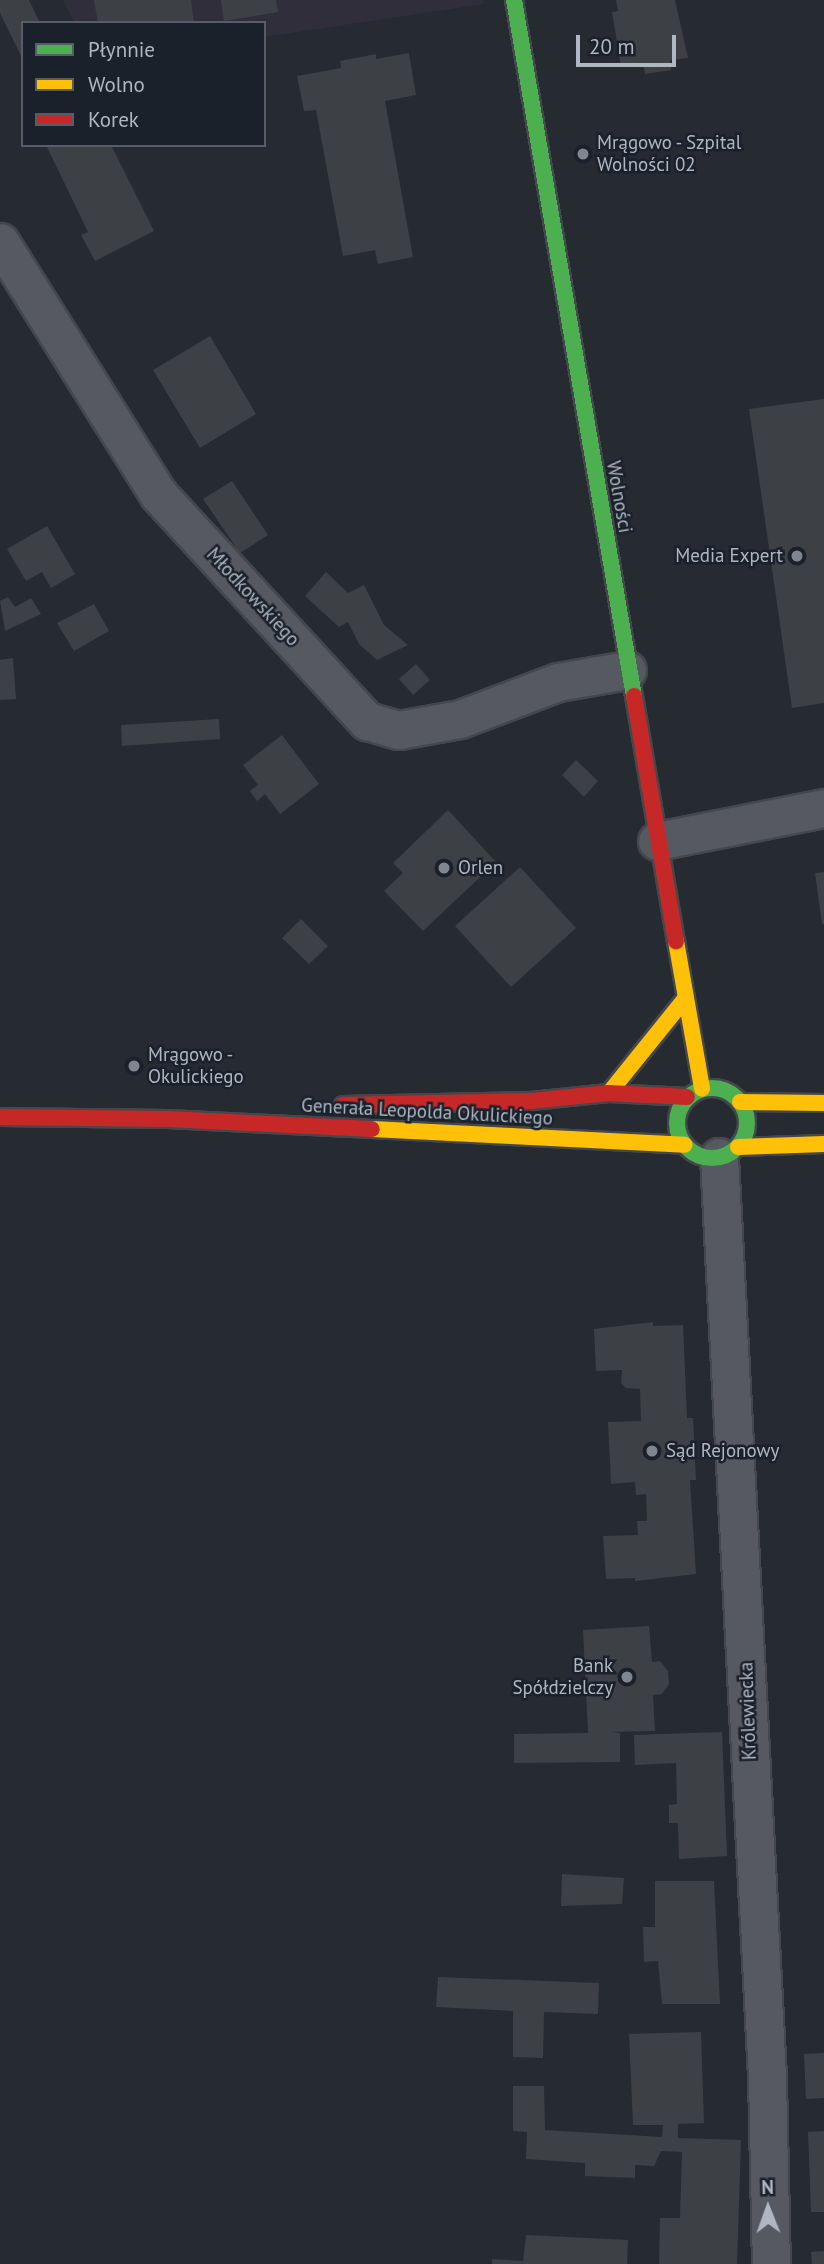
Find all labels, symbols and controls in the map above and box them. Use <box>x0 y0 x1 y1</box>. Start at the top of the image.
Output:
legend <box>21 21 266 147</box>
scale bar <box>579 21 679 65</box>
text: 20 m <box>589 33 635 60</box>
text: Płynnie <box>88 36 155 63</box>
text: Wolno <box>88 71 145 98</box>
text: Korek <box>88 106 139 133</box>
place label: Mrągowo - Szpital Wolności 02 <box>597 132 744 176</box>
marker: Mrągowo - Szpital Wolności 02 <box>575 146 591 162</box>
street label: Wolności <box>601 459 637 535</box>
street label: Młodkowskiego <box>202 543 304 651</box>
place label: Media Expert <box>675 545 783 567</box>
marker: Media Expert <box>789 548 805 564</box>
place label: Orlen <box>458 857 503 879</box>
marker: Orlen <box>436 860 452 876</box>
place label: Mrągowo - Okulickiego <box>148 1044 244 1088</box>
marker: Mrągowo - Okulickiego <box>126 1058 142 1074</box>
street label: Generała Leopolda Okulickiego <box>301 1094 553 1130</box>
place label: Sąd Rejonowy <box>666 1440 779 1462</box>
marker: Sąd Rejonowy <box>644 1443 660 1459</box>
place label: Bank Spółdzielczy <box>512 1655 613 1699</box>
street label: Królewiecka <box>735 1661 761 1761</box>
marker: Bank Spółdzielczy <box>619 1669 635 1685</box>
north arrow <box>733 2173 803 2243</box>
text: N <box>761 2175 774 2199</box>

